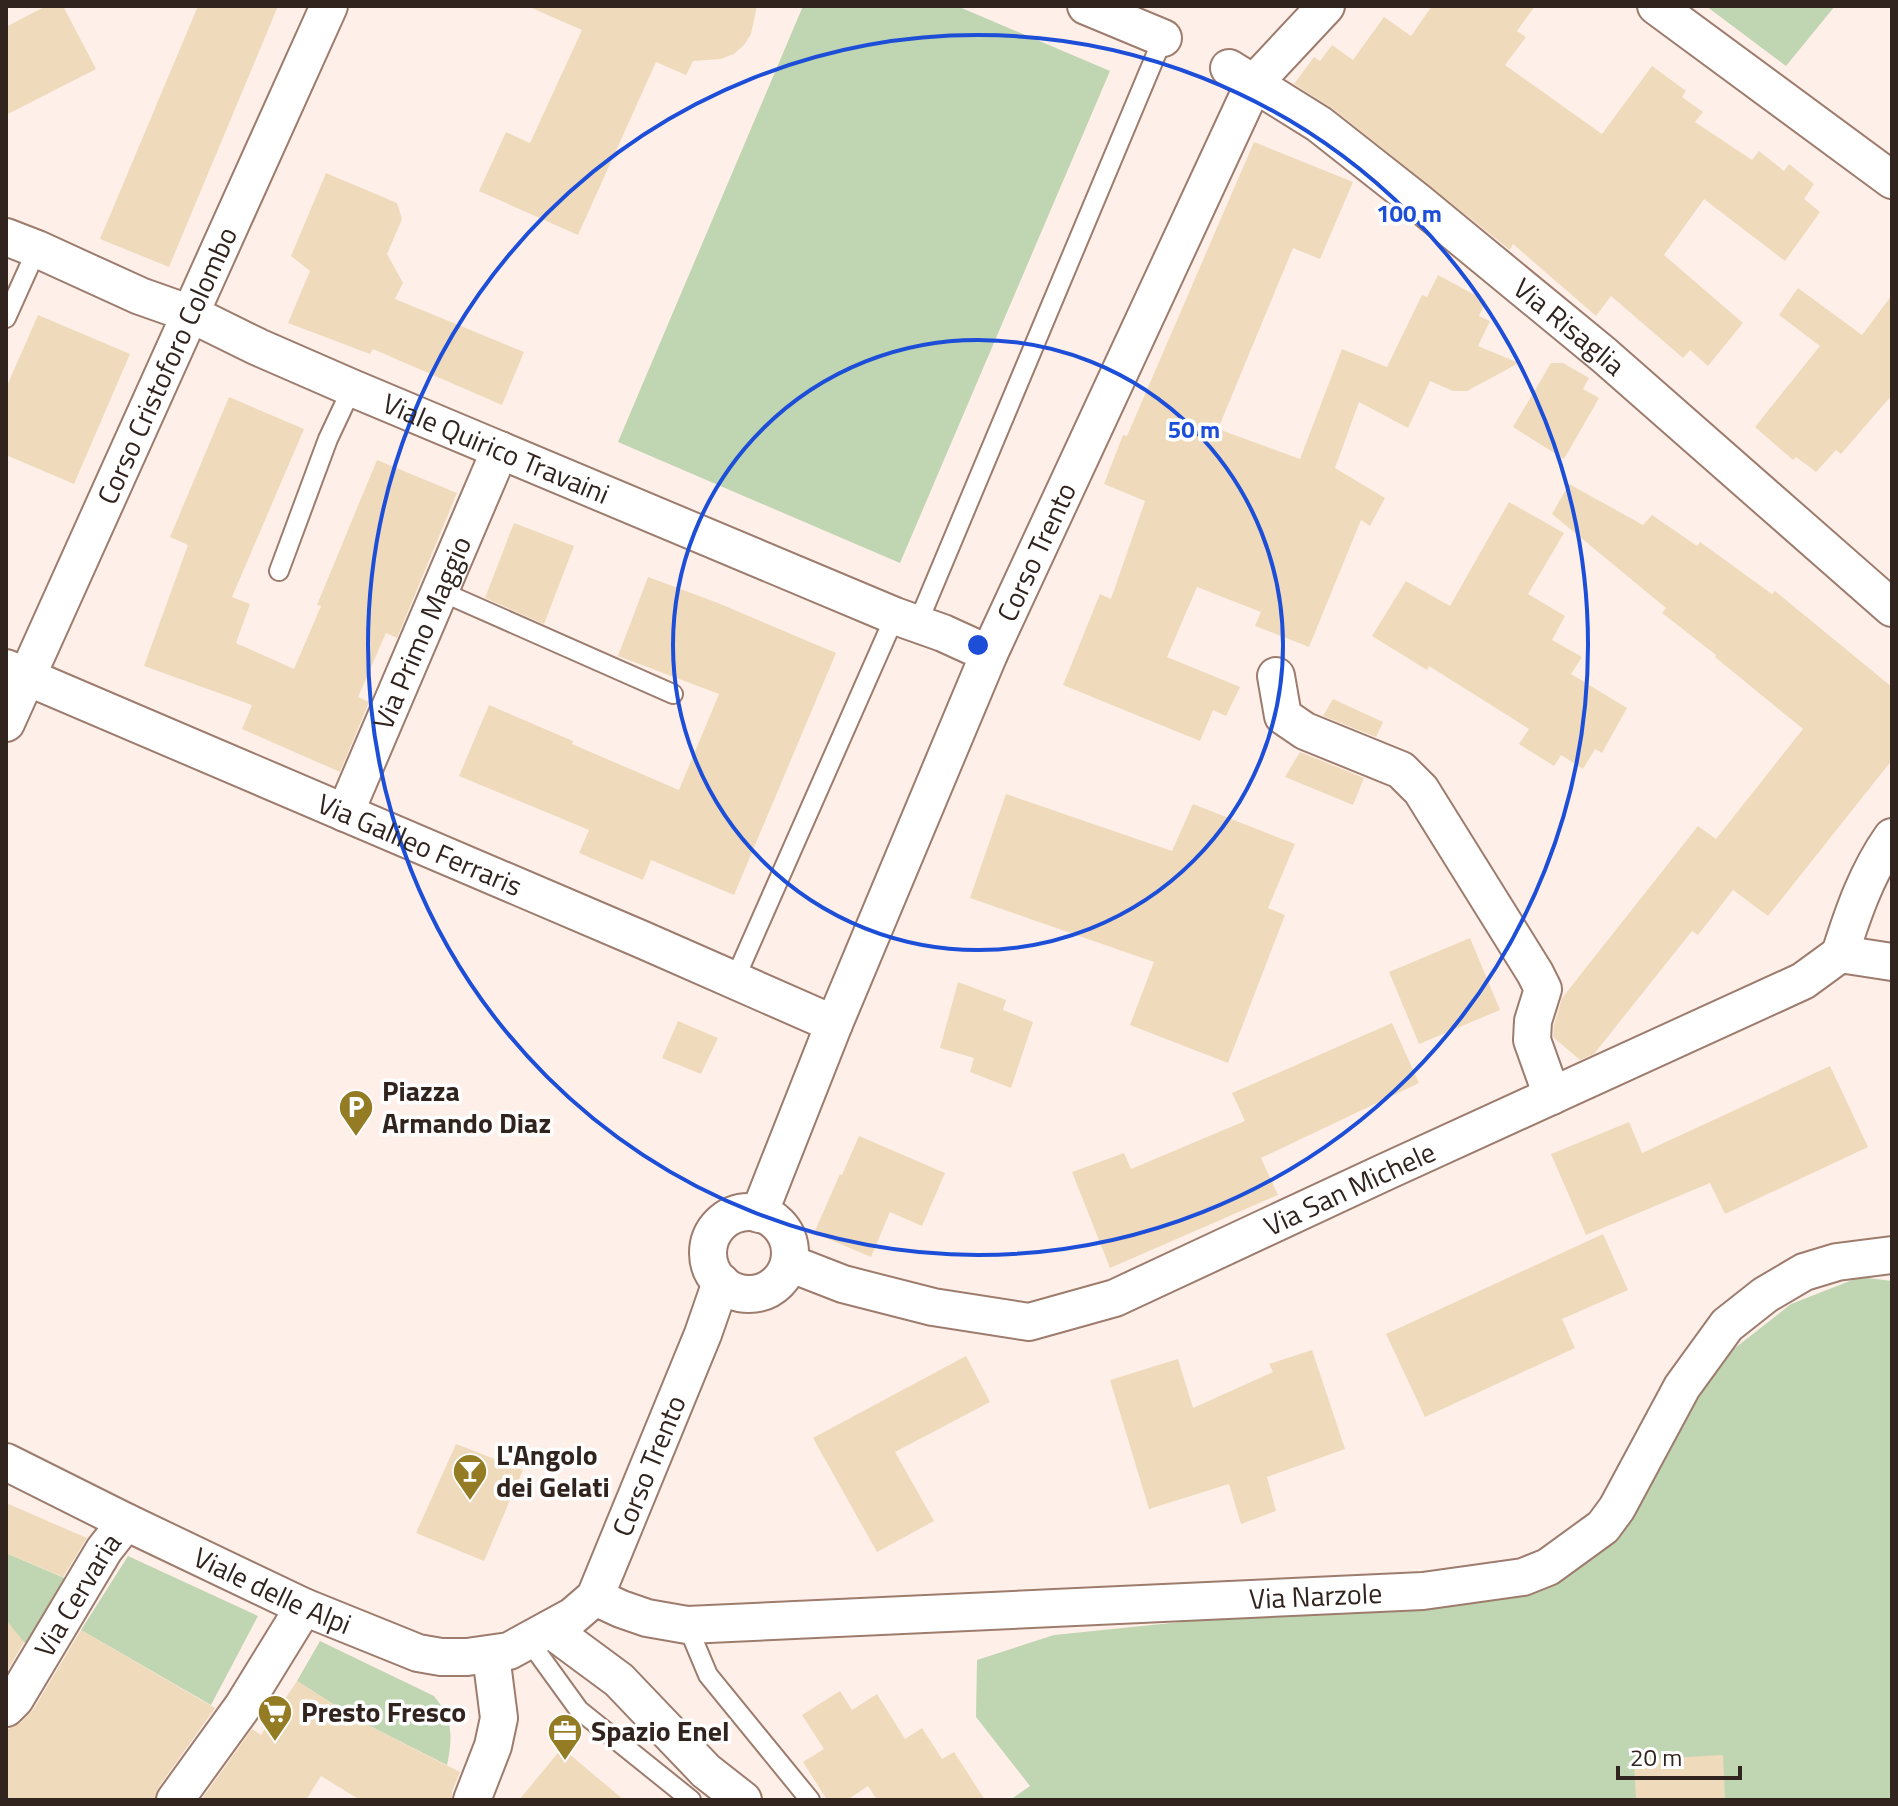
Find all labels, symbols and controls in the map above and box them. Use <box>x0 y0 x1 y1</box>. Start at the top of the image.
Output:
text: 100 m <box>1376 195 1442 231</box>
street label: Corso Cristoforo Colombo <box>85 220 248 511</box>
street label: Via Risaglia <box>1504 267 1635 385</box>
street label: Viale Quirico Travaini <box>376 381 616 515</box>
text: 50 m <box>1168 411 1220 447</box>
street label: Corso Trento <box>985 475 1087 628</box>
street label: Via Primo Maggio <box>361 529 482 736</box>
centre of rings <box>964 631 992 659</box>
street label: Via Galileo Ferraris <box>311 782 529 907</box>
place label: Piazza Armando Diaz <box>382 1069 551 1144</box>
parking icon: Piazza Armando Diaz <box>337 1088 375 1138</box>
street label: Via San Michele <box>1256 1130 1442 1247</box>
street label: Corso Trento <box>600 1389 697 1543</box>
place label: L'Angolo dei Gelati <box>496 1433 610 1508</box>
bar icon: L'Angolo dei Gelati <box>451 1452 489 1502</box>
street label: Via Cervaria <box>23 1523 131 1665</box>
street label: Viale delle Alpi <box>186 1535 358 1645</box>
street label: Via Narzole <box>1248 1571 1383 1620</box>
place label: Presto Fresco <box>301 1690 466 1733</box>
supermarket icon: Presto Fresco <box>256 1693 294 1743</box>
place label: Spazio Enel <box>591 1709 730 1752</box>
office icon: Spazio Enel <box>546 1712 584 1762</box>
scale bar <box>1618 1730 1740 1780</box>
text: 20 m <box>1630 1739 1682 1775</box>

